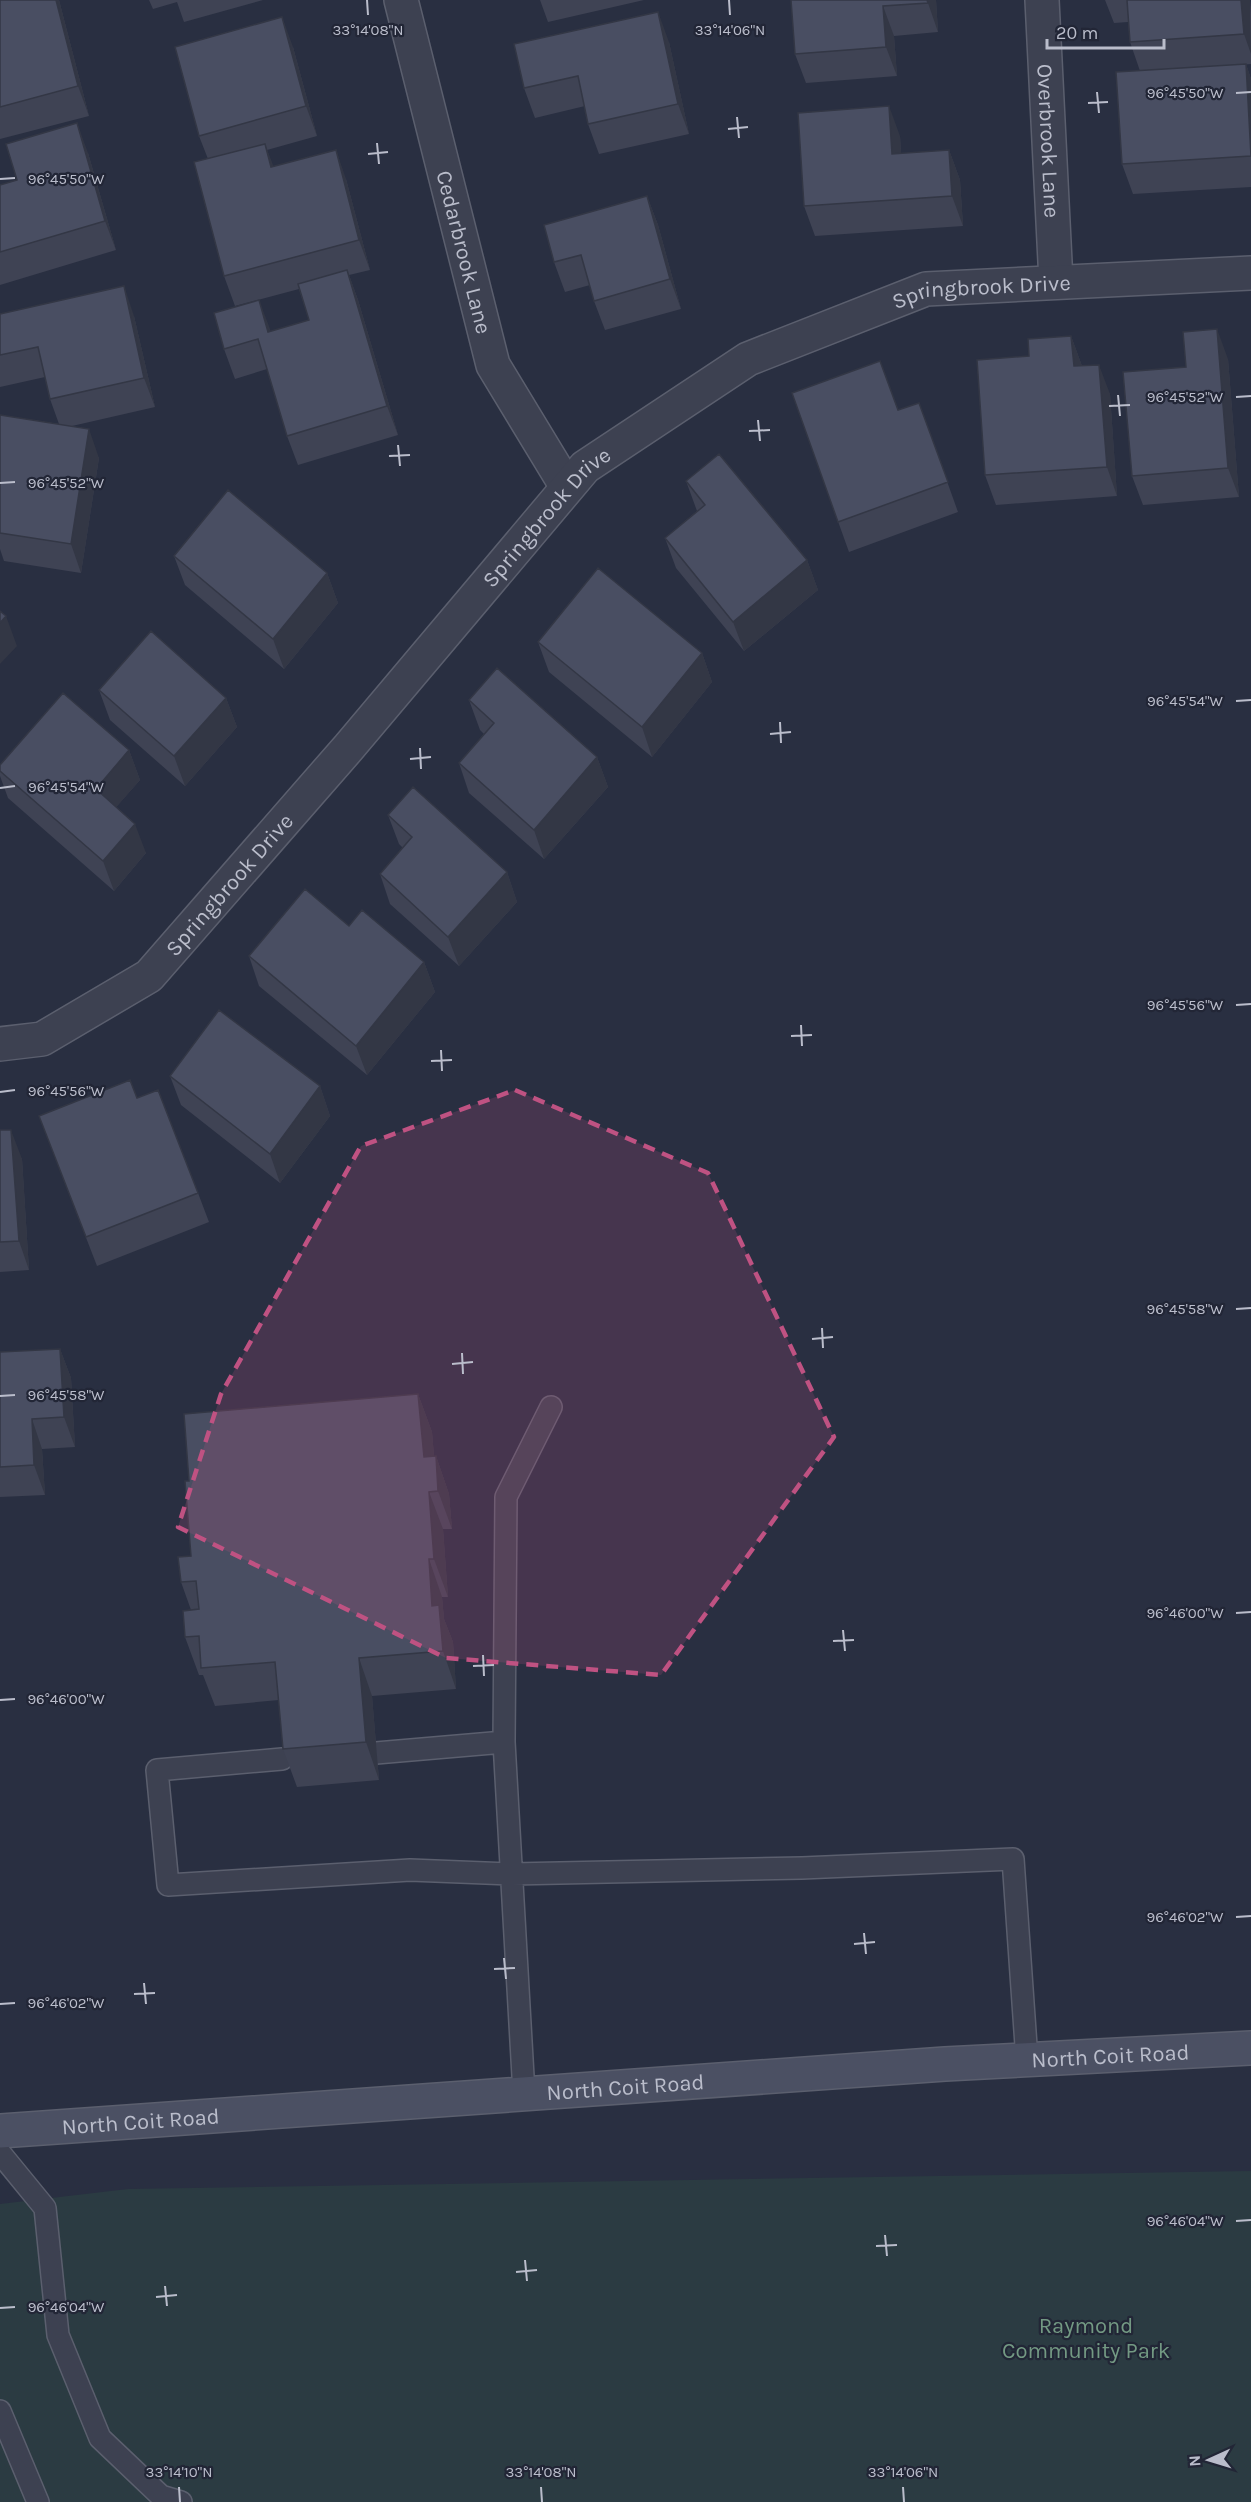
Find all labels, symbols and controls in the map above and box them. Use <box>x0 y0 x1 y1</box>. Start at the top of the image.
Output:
scale bar <box>1047 12 1164 50</box>
text: 33°14'08"N <box>332 21 404 39</box>
text: 33°14'06"N <box>695 21 765 39</box>
text: 20 m <box>1056 22 1098 44</box>
street label: Overbrook Lane <box>1031 63 1065 219</box>
text: 96°45'50"W <box>1147 84 1224 102</box>
street label: Cedarbrook Lane <box>430 168 497 337</box>
text: 96°45'50"W <box>28 170 105 188</box>
street label: Springbrook Drive <box>888 270 1071 315</box>
text: 96°45'52"W <box>1147 388 1224 406</box>
street label: Springbrook Drive <box>477 442 616 593</box>
text: 96°45'52"W <box>28 474 105 492</box>
text: 96°45'54"W <box>1147 692 1224 710</box>
text: 96°45'54"W <box>28 778 105 796</box>
street label: Springbrook Drive <box>161 809 299 962</box>
text: 96°45'56"W <box>1147 996 1224 1014</box>
text: 96°45'56"W <box>28 1082 105 1100</box>
text: 96°45'58"W <box>1147 1300 1224 1318</box>
text: 96°45'58"W <box>28 1386 105 1404</box>
text: 96°46'00"W <box>1146 1604 1224 1622</box>
text: 96°46'00"W <box>27 1690 105 1708</box>
text: 96°46'02"W <box>1147 1908 1224 1926</box>
text: 96°46'02"W <box>28 1994 105 2012</box>
street label: North Coit Road <box>1031 2039 1190 2073</box>
street label: North Coit Road <box>546 2069 705 2106</box>
street label: North Coit Road <box>61 2103 221 2141</box>
text: 96°46'04"W <box>1147 2212 1224 2230</box>
text: 96°46'04"W <box>28 2298 105 2316</box>
park label: Raymond Community Park <box>1002 2313 1170 2364</box>
north arrow <box>1179 2430 1239 2490</box>
text: N <box>1185 2455 1204 2467</box>
text: 33°14'10"N <box>146 2463 212 2481</box>
text: 33°14'08"N <box>505 2463 577 2481</box>
text: 33°14'06"N <box>868 2463 938 2481</box>

